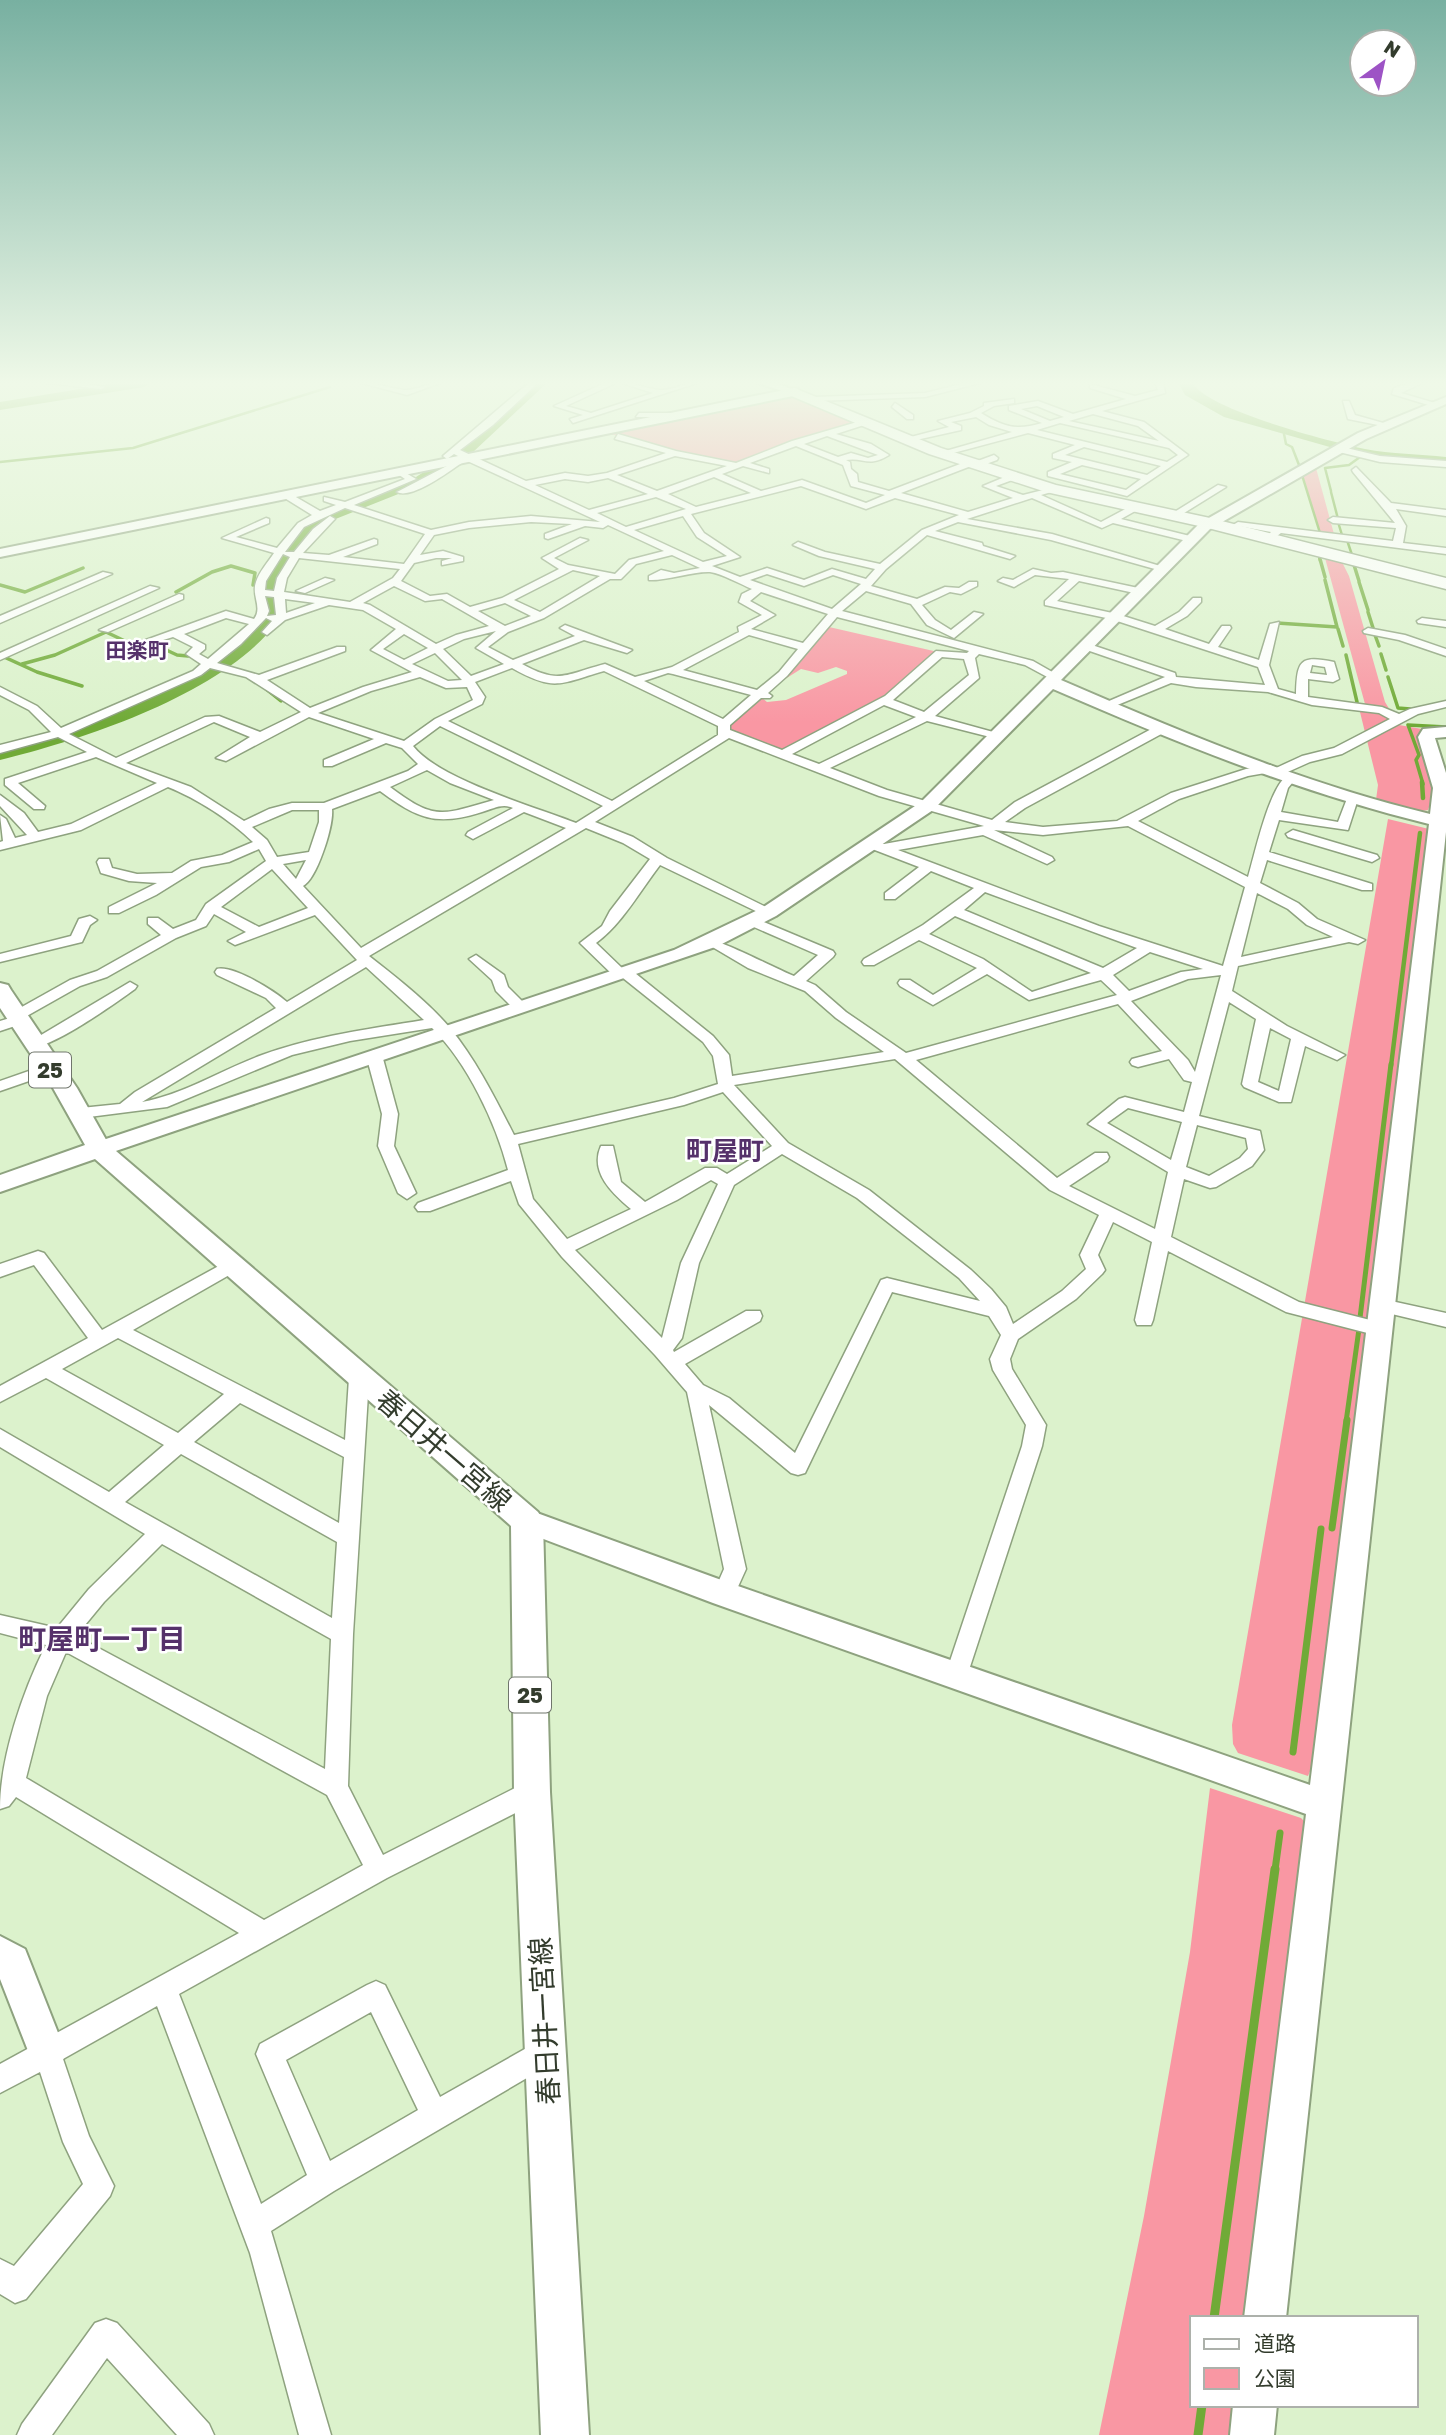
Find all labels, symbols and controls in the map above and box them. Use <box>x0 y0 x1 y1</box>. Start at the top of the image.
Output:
north arrow <box>1348 28 1418 98</box>
text: N <box>1380 35 1405 62</box>
district label: 田楽町 <box>106 637 169 663</box>
road number: 25 <box>29 1052 71 1088</box>
district label: 町屋町 <box>686 1135 764 1166</box>
street label: 春日井一宮線 <box>370 1382 518 1518</box>
district label: 町屋町一丁目 <box>18 1622 186 1655</box>
road number: 25 <box>509 1678 551 1712</box>
street label: 春日井一宮線 <box>523 1936 565 2106</box>
legend <box>1190 2316 1418 2407</box>
text: 道路 <box>1254 2330 1296 2356</box>
text: 公園 <box>1254 2365 1296 2391</box>

